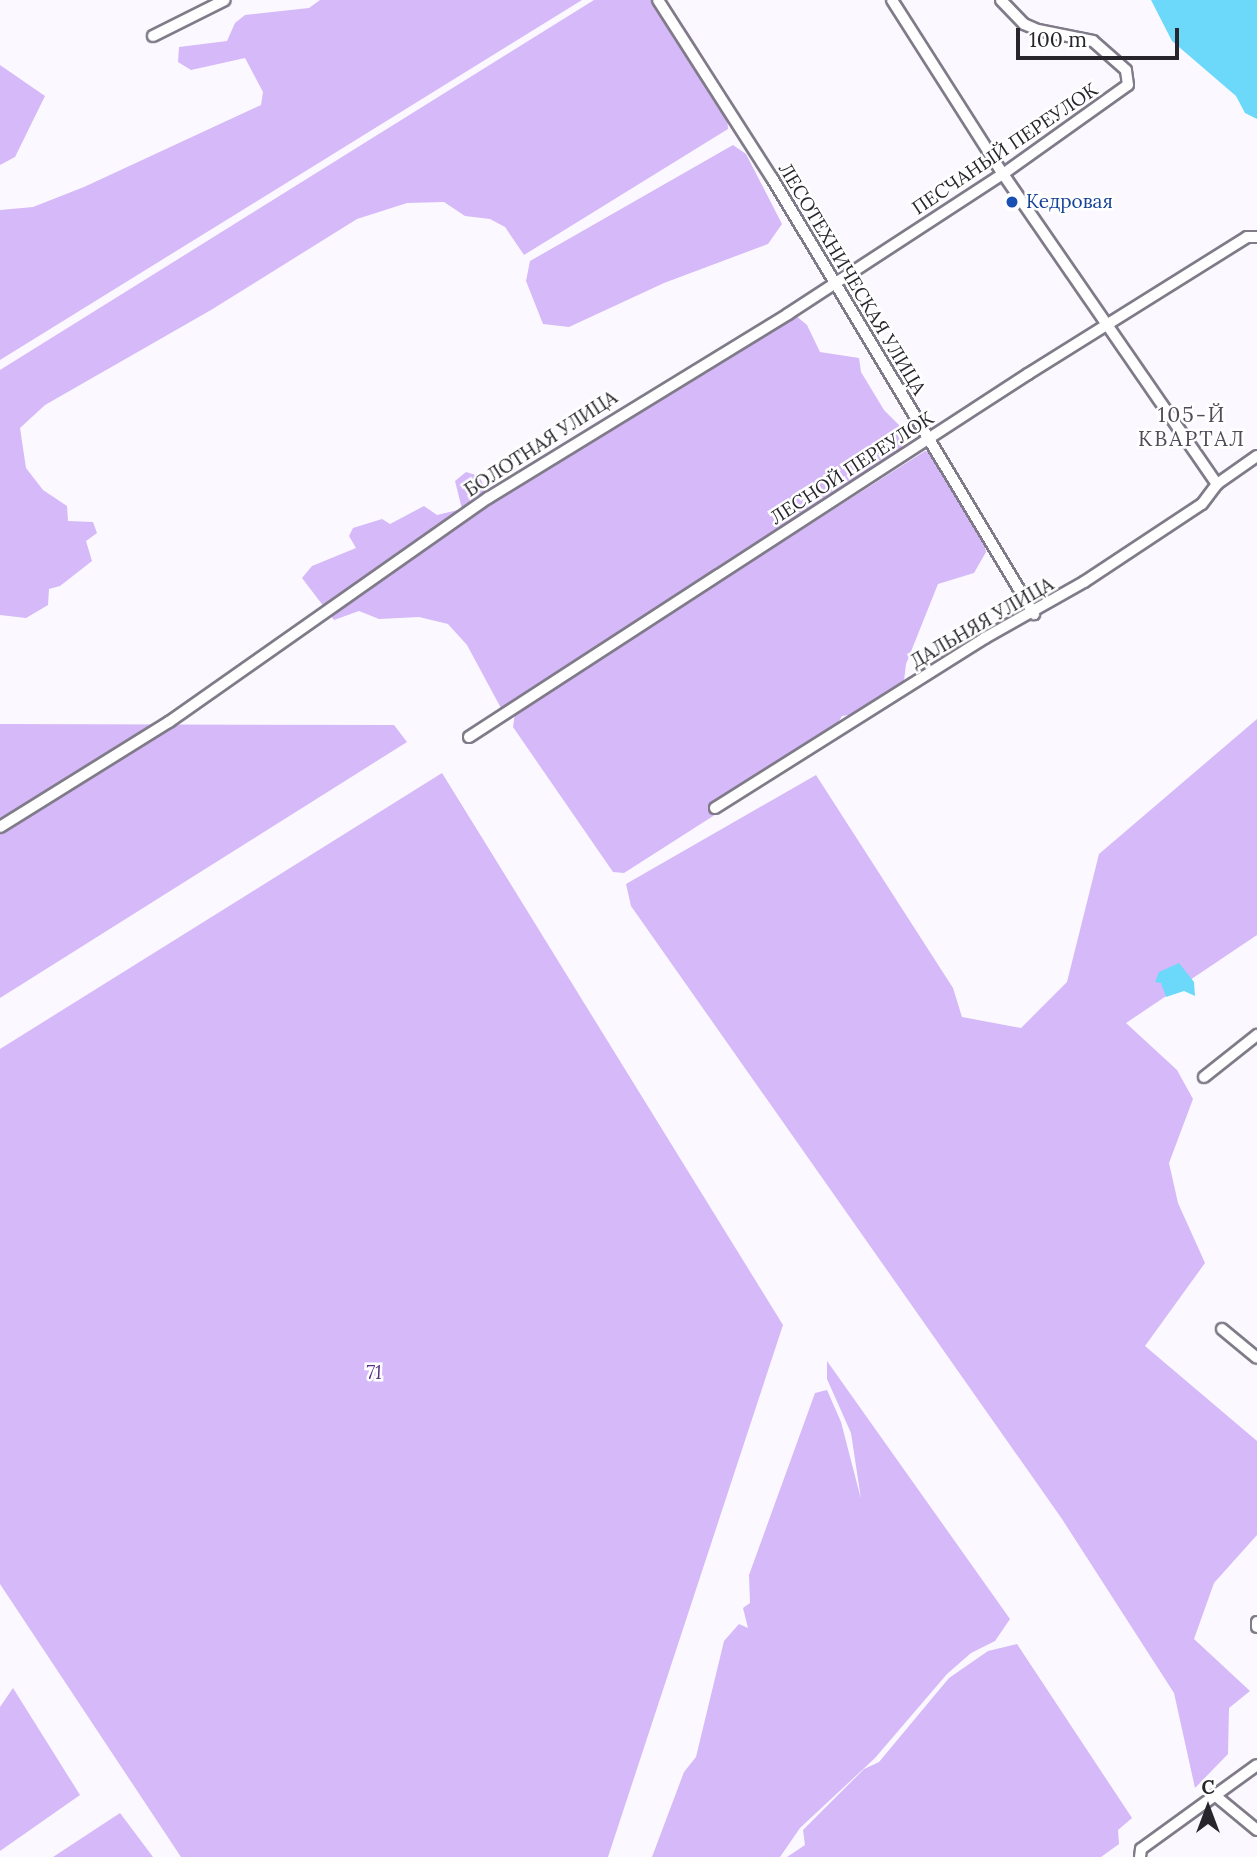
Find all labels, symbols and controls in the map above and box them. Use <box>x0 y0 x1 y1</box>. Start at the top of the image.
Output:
scale bar <box>1019 14 1182 58</box>
text: 100 m <box>1029 26 1087 53</box>
street label: ПЕСЧАНЫЙ ПЕРЕУЛОК <box>908 78 1102 220</box>
street label: ЛЕСОТЕХНИЧЕСКАЯ УЛИЦА <box>774 159 930 399</box>
place label: Кедровая <box>1026 191 1113 213</box>
marker: Кедровая <box>1004 194 1020 210</box>
street label: БОЛОТНАЯ УЛИЦА <box>460 386 622 502</box>
district label: 105-Й КВАРТАЛ <box>1139 402 1245 452</box>
street label: ЛЕСНОЙ ПЕРЕУЛОК <box>766 407 938 529</box>
street label: ДАЛЬНЯЯ УЛИЦА <box>906 573 1058 673</box>
park label: 71 <box>366 1362 382 1384</box>
north arrow <box>1173 1773 1243 1843</box>
text: С <box>1201 1775 1215 1799</box>

